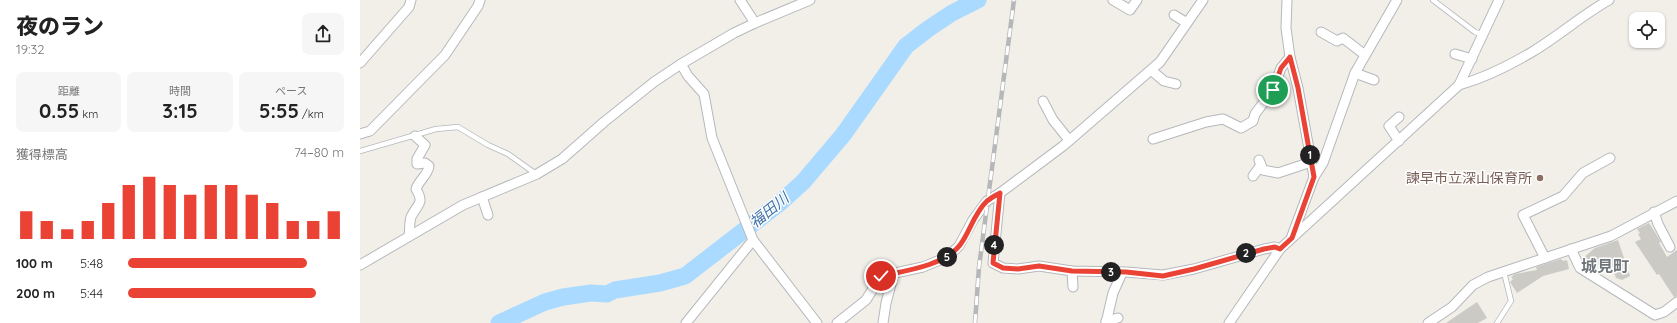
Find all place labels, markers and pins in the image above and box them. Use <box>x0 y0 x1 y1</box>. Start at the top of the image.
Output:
pin <box>1256 73 1290 107</box>
pin: 1 <box>1300 145 1320 165</box>
place label: 諫早市立深山保育所 <box>1406 169 1532 187</box>
marker: 諫早市立深山保育所 <box>1535 173 1545 183</box>
pin: 4 <box>984 235 1004 255</box>
pin: 2 <box>1236 243 1256 263</box>
pin: 5 <box>937 247 957 267</box>
pin <box>864 259 898 293</box>
pin: 3 <box>1101 262 1121 282</box>

